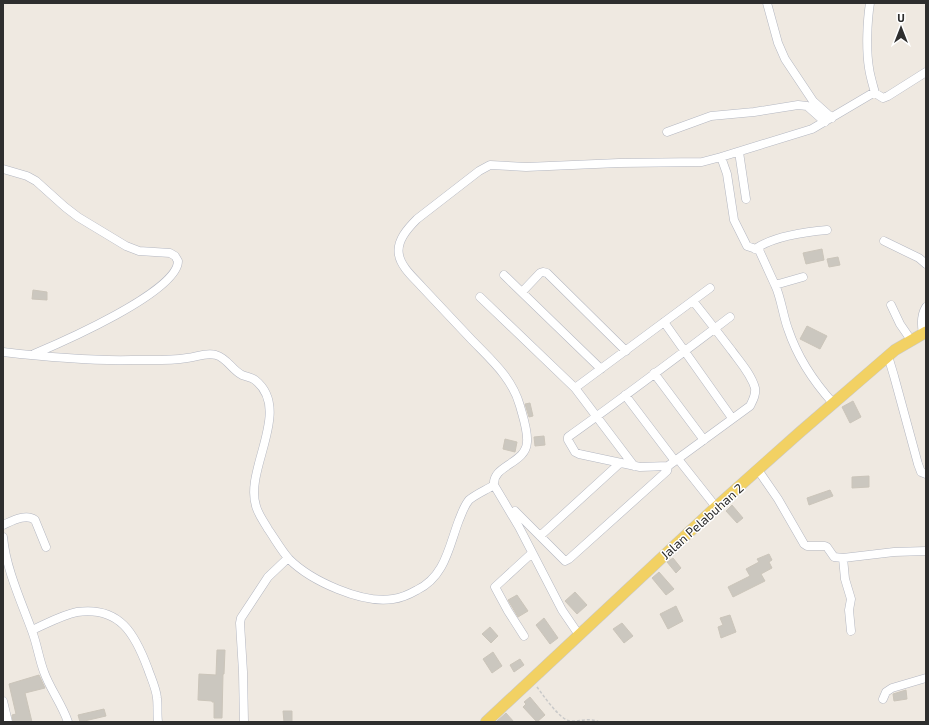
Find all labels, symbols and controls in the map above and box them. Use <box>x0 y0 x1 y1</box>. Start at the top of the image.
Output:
north arrow <box>881 8 921 48</box>
text: U <box>897 11 905 24</box>
street label: Jalan Pelabuhan 2 <box>657 480 747 562</box>

